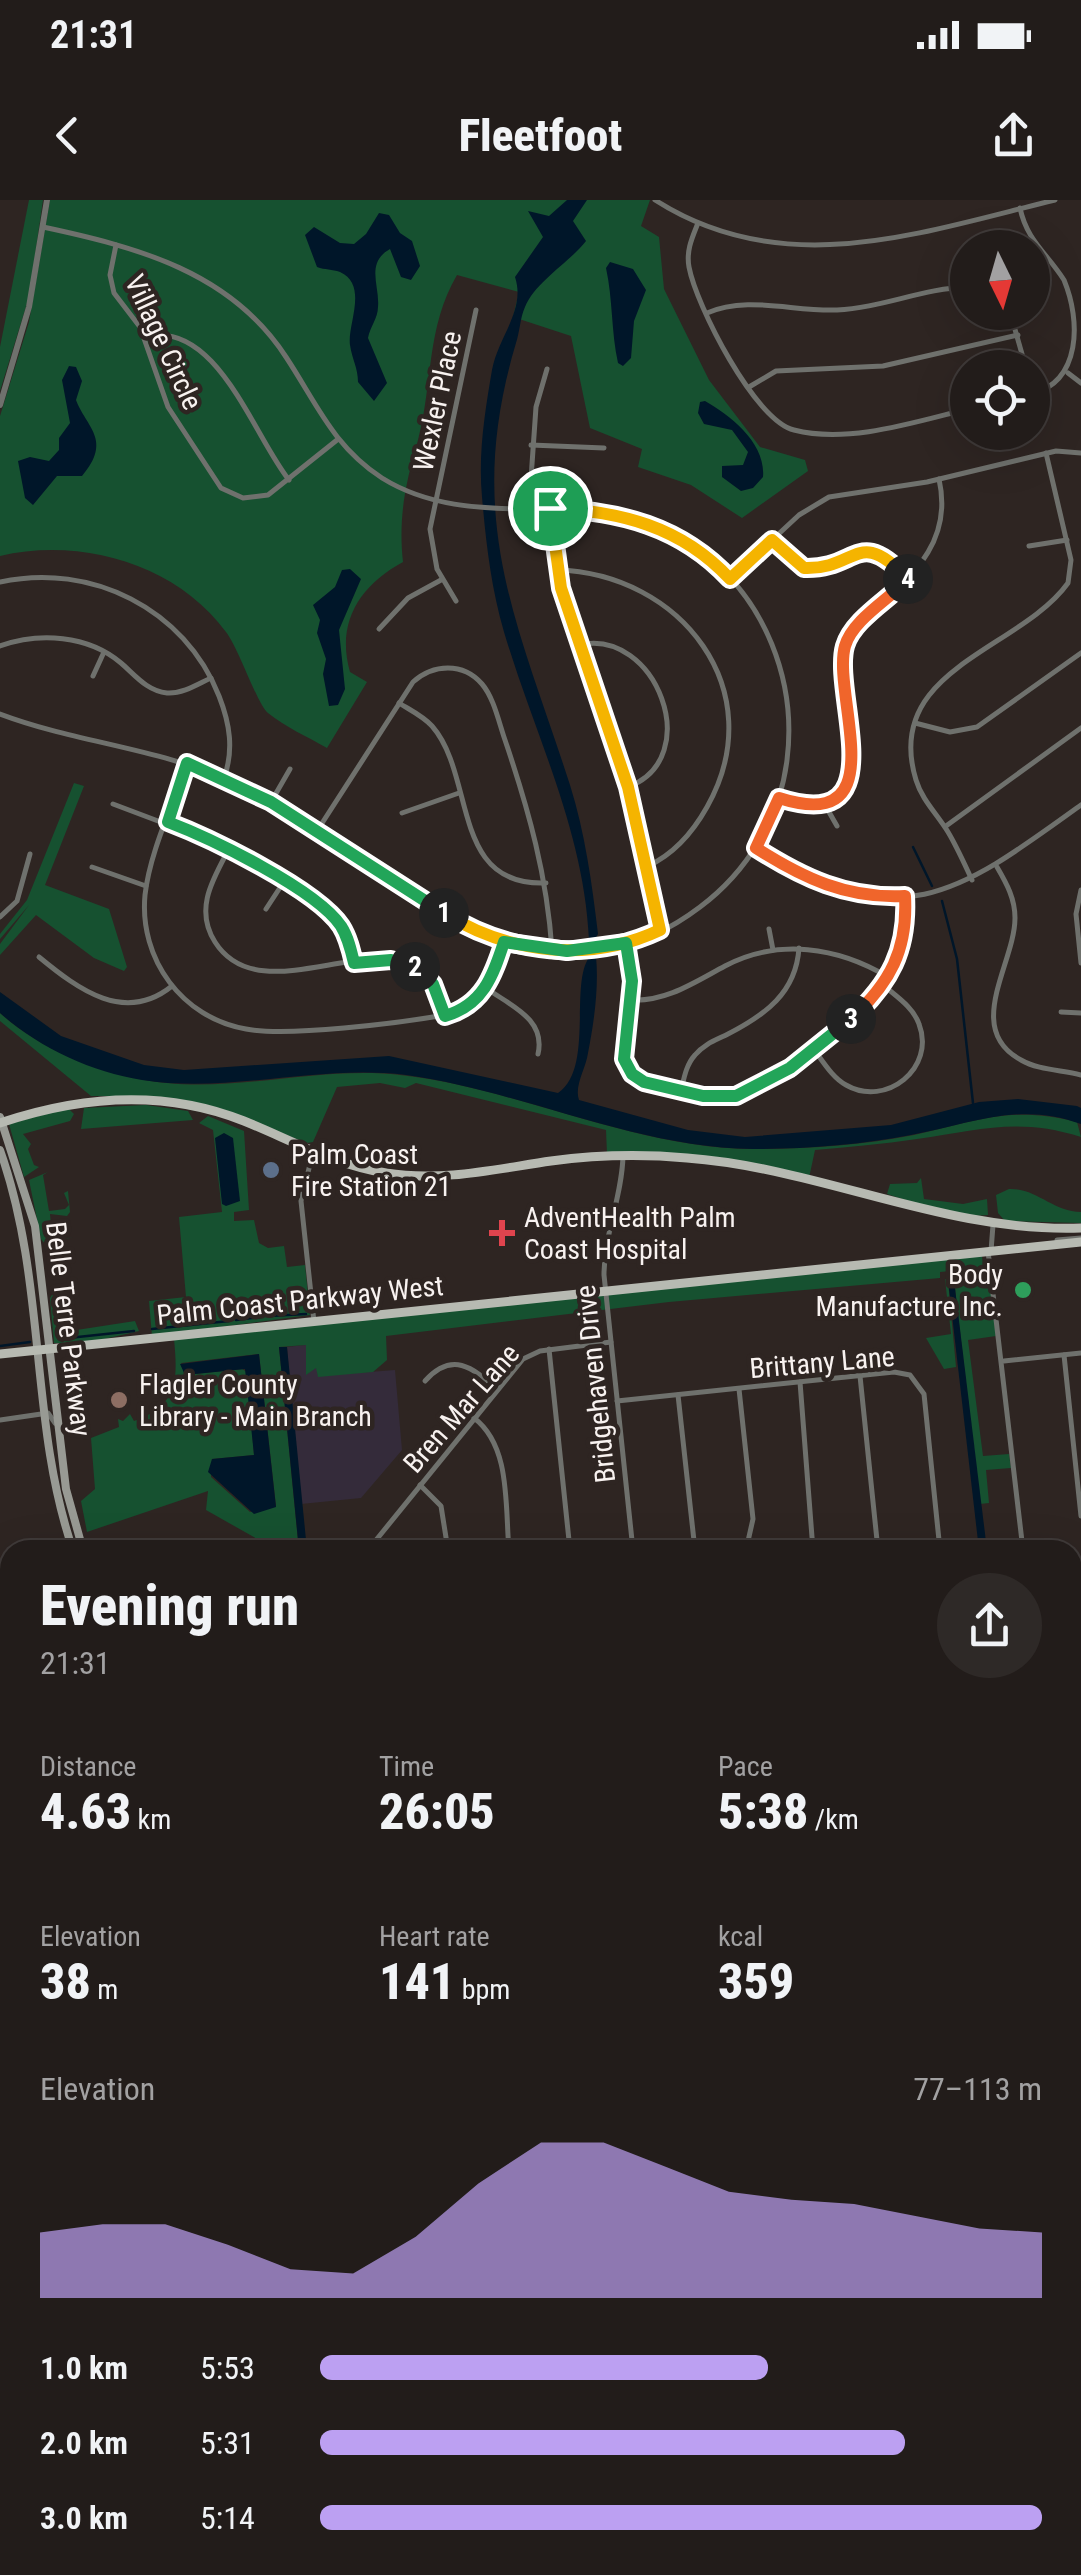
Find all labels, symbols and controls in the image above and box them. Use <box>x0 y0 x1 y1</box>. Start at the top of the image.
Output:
text: 21:31 <box>50 13 137 57</box>
icon: back <box>40 108 95 163</box>
icon: share <box>986 108 1041 163</box>
text: Fleetfoot <box>459 109 622 162</box>
north arrow <box>950 230 1050 330</box>
map controls <box>950 230 1050 450</box>
street label: Village Circle <box>118 270 209 415</box>
street label: Wexler Place <box>407 328 468 474</box>
button: locate <box>950 350 1050 450</box>
pin <box>508 466 593 551</box>
icon: arrive <box>523 481 578 536</box>
pin: 4 <box>883 554 933 604</box>
text: 4 <box>901 562 915 595</box>
pin: 1 <box>419 888 469 938</box>
text: 1 <box>437 896 451 929</box>
pin: 2 <box>390 942 440 992</box>
text: 2 <box>408 950 422 983</box>
pin: 3 <box>826 994 876 1044</box>
text: 3 <box>844 1002 858 1035</box>
place label: Palm Coast Fire Station 21 <box>291 1138 451 1203</box>
marker: Palm Coast Fire Station 21 <box>260 1159 282 1181</box>
place label: AdventHealth Palm Coast Hospital <box>524 1201 736 1266</box>
street label: Belle Terre Parkway <box>39 1220 98 1439</box>
marker: AdventHealth Palm Coast Hospital <box>489 1220 515 1246</box>
place label: Body Manufacture Inc. <box>816 1258 1003 1323</box>
street label: Palm Coast Parkway West <box>155 1269 445 1332</box>
marker: Body Manufacture Inc. <box>1012 1279 1034 1301</box>
street label: Bridgehaven Drive <box>569 1283 622 1484</box>
street label: Bren Mar Lane <box>397 1337 526 1479</box>
street label: Brittany Lane <box>748 1340 896 1385</box>
place label: Flagler County Library - Main Branch <box>139 1368 372 1433</box>
marker: Flagler County Library - Main Branch <box>108 1389 130 1411</box>
button: share <box>937 1573 1042 1678</box>
text: Evening run <box>40 1574 299 1638</box>
text: 21:31 <box>40 1644 111 1682</box>
text: Distance <box>40 1750 137 1783</box>
text: Time <box>379 1750 434 1783</box>
text: Pace <box>718 1750 773 1783</box>
text: 4.63 <box>40 1783 131 1841</box>
text: 26:05 <box>379 1783 495 1841</box>
text: 5:38 <box>718 1783 808 1841</box>
text: km <box>131 1803 171 1836</box>
text: /km <box>808 1803 859 1836</box>
text: Elevation <box>40 1920 141 1953</box>
text: Heart rate <box>379 1920 490 1953</box>
text: kcal <box>718 1920 763 1953</box>
text: 38 <box>40 1953 91 2011</box>
text: 141 <box>379 1953 455 2011</box>
text: 359 <box>718 1953 794 2011</box>
text: m <box>91 1973 118 2006</box>
text: bpm <box>455 1973 510 2006</box>
text: Elevation <box>40 2070 155 2108</box>
text: 77–113 m <box>913 2070 1042 2108</box>
text: 1.0 km <box>40 2349 128 2387</box>
text: 5:53 <box>200 2349 255 2387</box>
text: 2.0 km <box>40 2424 128 2462</box>
text: 5:31 <box>200 2424 255 2462</box>
text: 3.0 km <box>40 2499 128 2537</box>
text: 5:14 <box>200 2499 255 2537</box>

